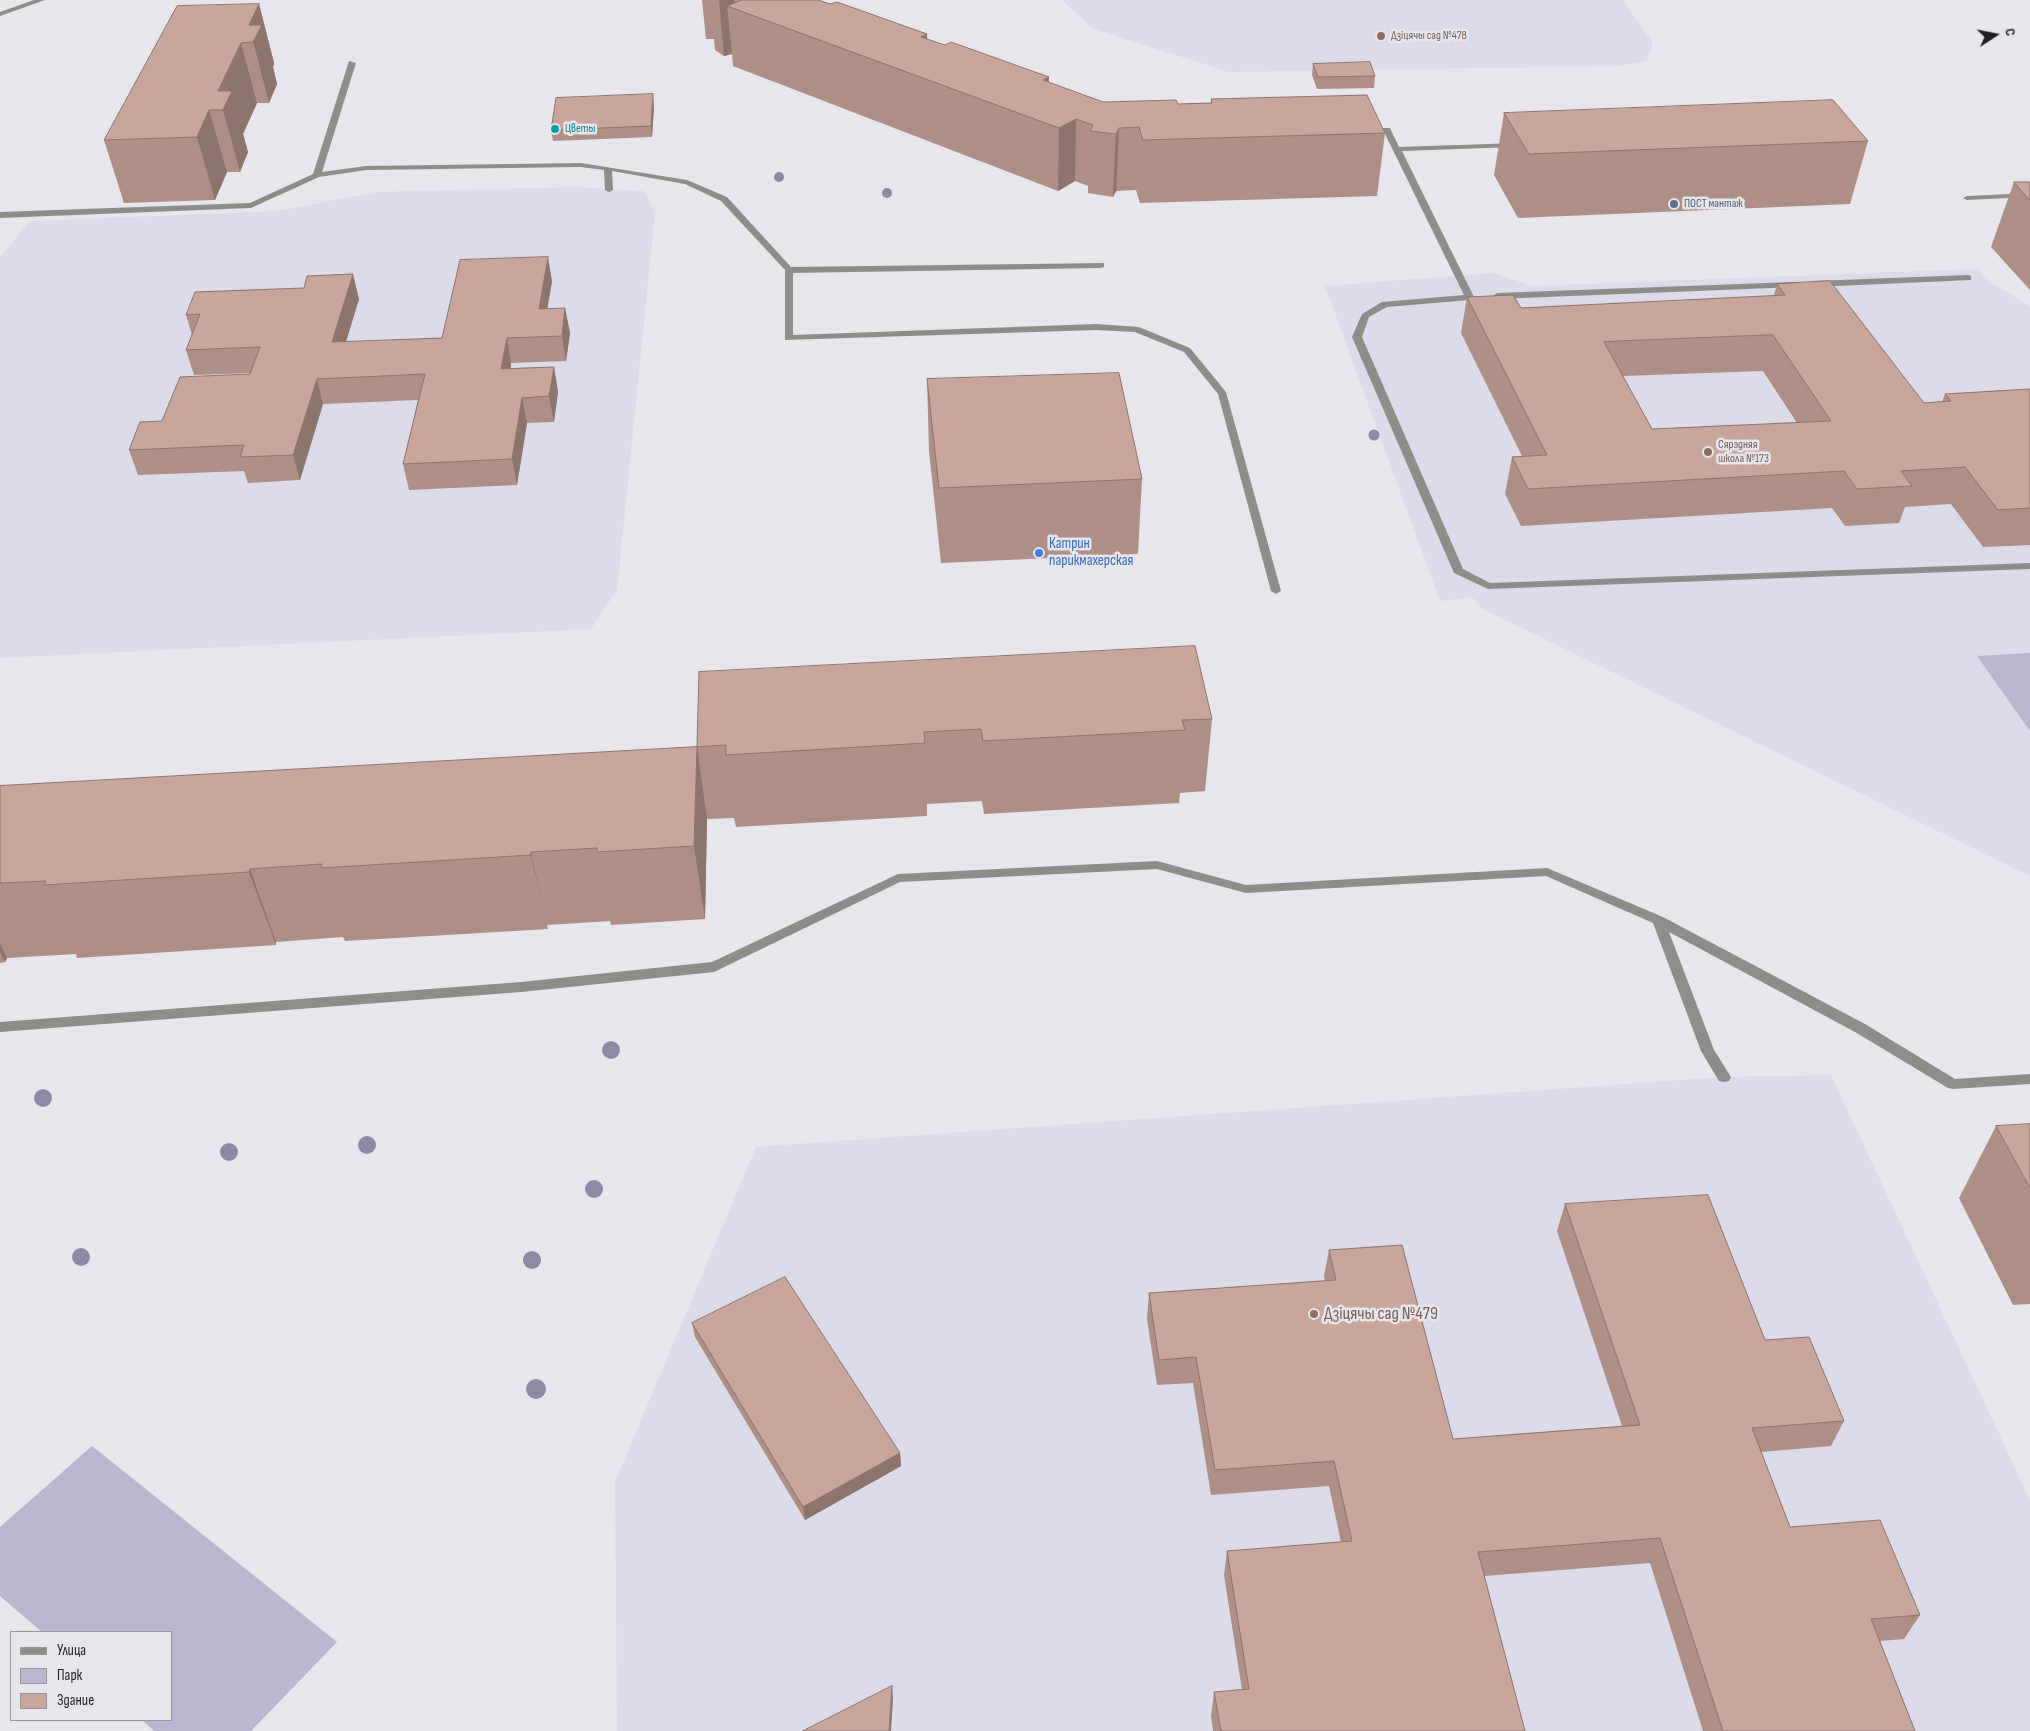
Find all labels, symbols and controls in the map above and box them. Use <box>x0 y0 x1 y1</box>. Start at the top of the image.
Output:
north arrow <box>1970 10 2020 60</box>
text: С <box>2001 27 2019 37</box>
place label: Дзіцячы сад №478 <box>1391 29 1467 43</box>
marker: Дзіцячы сад №478 <box>1375 30 1387 42</box>
place label: Цветы <box>565 122 595 136</box>
marker: Цветы <box>549 123 561 135</box>
place label: ПОСТ мантаж <box>1684 197 1743 211</box>
marker: ПОСТ мантаж <box>1668 198 1680 210</box>
place label: Сярэдняя школа №173 <box>1718 438 1769 466</box>
marker: Сярэдняя школа №173 <box>1702 446 1714 458</box>
place label: Катрин парикмахерская <box>1049 535 1133 570</box>
marker: Катрин парикмахерская <box>1033 547 1045 559</box>
place label: Дзіцячы сад №479 <box>1324 1303 1438 1325</box>
marker: Дзіцячы сад №479 <box>1308 1308 1320 1320</box>
legend <box>10 1631 172 1721</box>
text: Улица <box>57 1641 86 1660</box>
text: Парк <box>57 1666 82 1685</box>
text: Здание <box>57 1691 94 1710</box>

